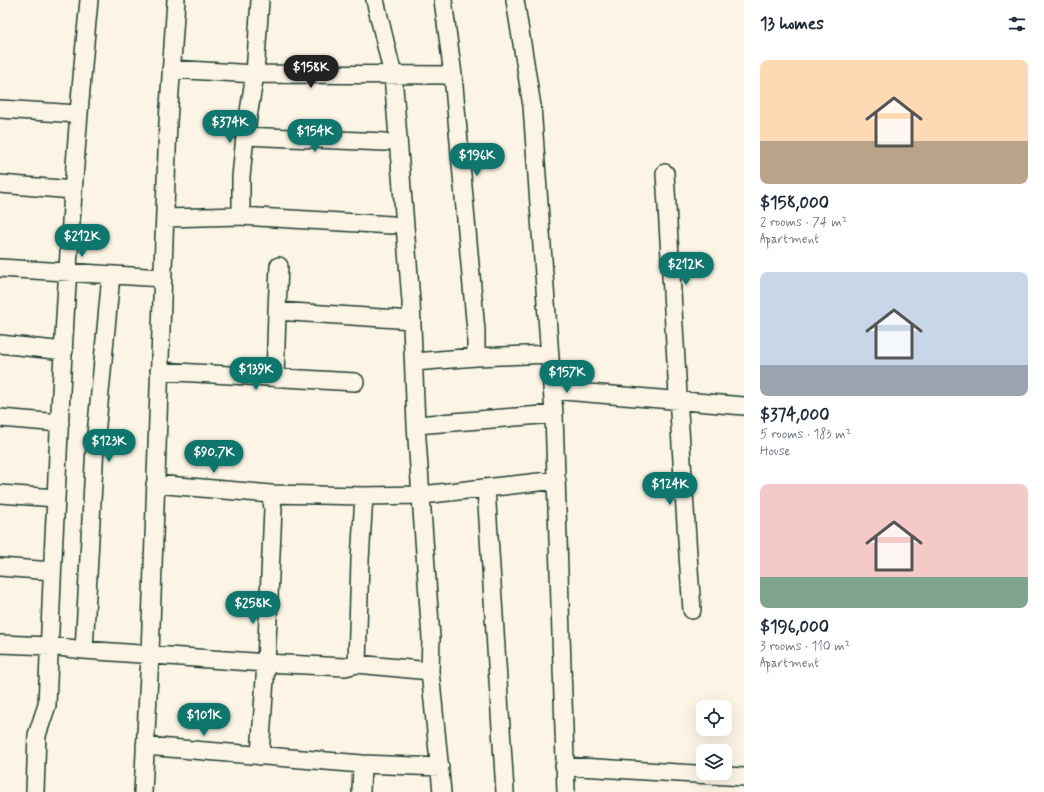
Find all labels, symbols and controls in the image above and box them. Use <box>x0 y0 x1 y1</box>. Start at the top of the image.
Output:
text: 13 homes <box>760 13 824 35</box>
icon: filters <box>1006 13 1028 35</box>
pin: $158K <box>283 55 339 89</box>
text: $158K <box>293 59 329 76</box>
icon: home <box>858 86 930 158</box>
pin: $374K <box>202 110 258 144</box>
text: $374K <box>212 114 248 131</box>
pin: $154K <box>287 119 343 153</box>
text: $154K <box>296 123 334 140</box>
pin: $196K <box>449 143 505 177</box>
text: $196K <box>459 147 495 164</box>
text: $158,000 <box>760 192 829 214</box>
text: 2 rooms · 74 m² <box>760 214 847 231</box>
pin: $212K <box>54 224 110 258</box>
text: $212K <box>64 228 100 245</box>
text: Apartment <box>760 231 819 248</box>
pin: $212K <box>658 252 714 286</box>
text: $212K <box>668 256 704 273</box>
icon: home <box>858 298 930 370</box>
pin: $139K <box>228 357 284 391</box>
pin: $157K <box>539 360 595 394</box>
text: $139K <box>239 361 273 378</box>
text: $157K <box>549 364 585 381</box>
text: $374,000 <box>760 404 829 426</box>
text: 5 rooms · 183 m² <box>760 426 851 443</box>
pin: $123K <box>81 429 137 463</box>
text: $123K <box>92 433 126 450</box>
pin: $90.7K <box>181 440 247 474</box>
text: House <box>760 443 791 460</box>
text: $90.7K <box>193 444 235 461</box>
pin: $124K <box>642 472 698 506</box>
text: $124K <box>651 476 689 493</box>
icon: home <box>858 510 930 582</box>
pin: $258K <box>225 591 281 625</box>
text: $258K <box>234 595 272 612</box>
text: $196,000 <box>760 616 829 638</box>
text: 3 rooms · 110 m² <box>760 638 850 655</box>
text: Apartment <box>760 655 819 672</box>
map controls <box>696 700 732 780</box>
button: locate <box>696 700 732 736</box>
pin: $101K <box>176 703 232 737</box>
text: $101K <box>186 707 222 724</box>
button: layers <box>696 744 732 780</box>

